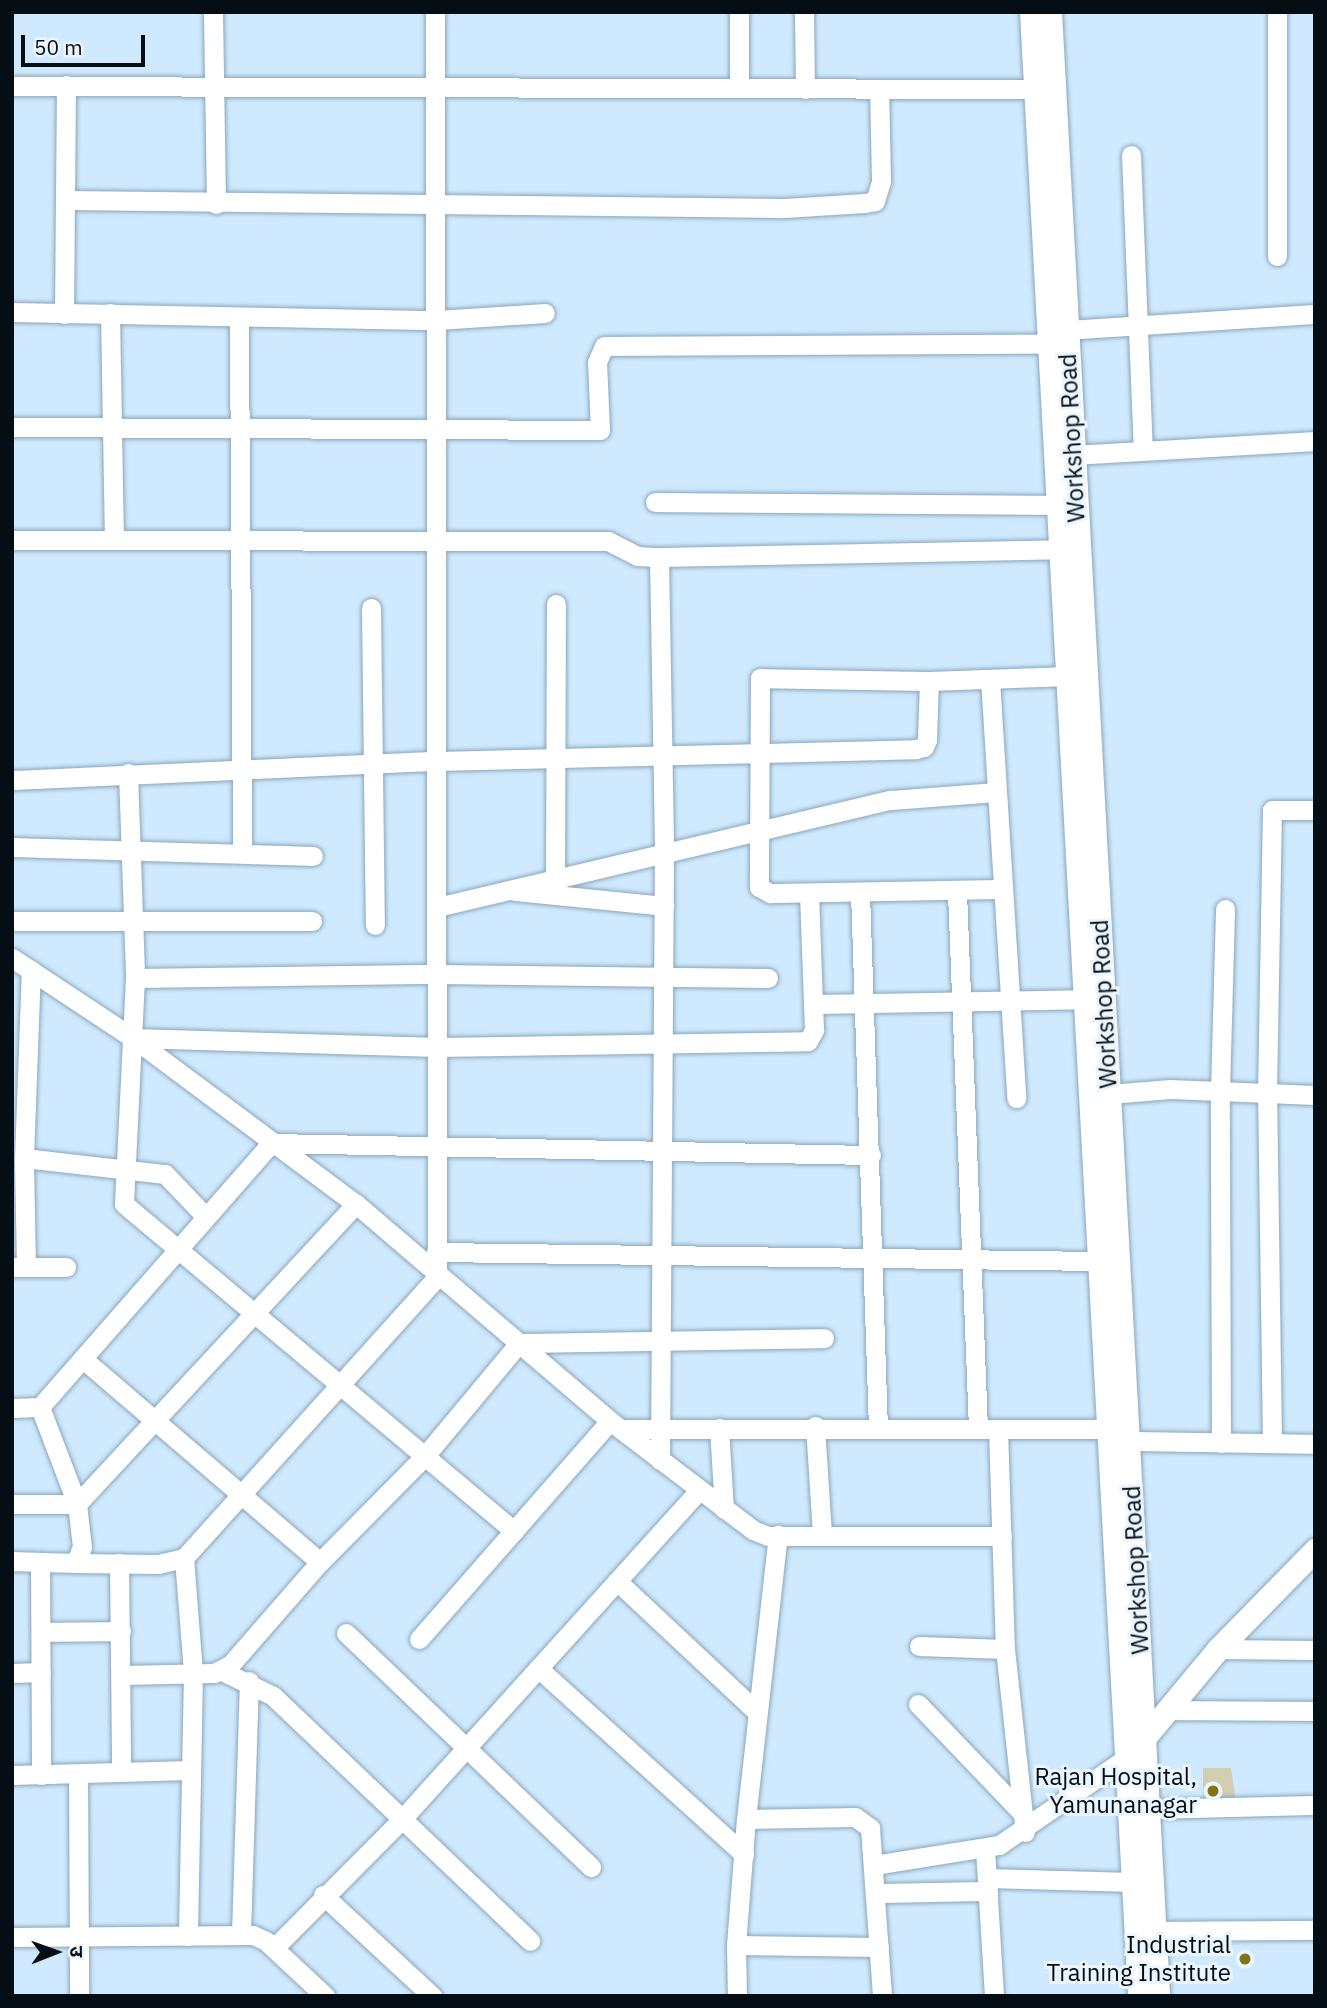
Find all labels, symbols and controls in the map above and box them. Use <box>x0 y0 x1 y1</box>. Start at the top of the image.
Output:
scale bar <box>24 21 149 65</box>
text: 50 m <box>34 33 83 61</box>
street label: Workshop Road <box>1053 353 1091 523</box>
street label: Workshop Road <box>1085 919 1123 1089</box>
street label: Workshop Road <box>1117 1485 1155 1655</box>
place label: Rajan Hospital, Yamunanagar <box>1034 1763 1197 1819</box>
marker: Rajan Hospital, Yamunanagar <box>1203 1781 1223 1801</box>
north arrow <box>21 1917 91 1987</box>
place label: Industrial Training Institute <box>1046 1931 1231 1987</box>
text: उ <box>65 1946 89 1957</box>
marker: Industrial Training Institute <box>1237 1951 1253 1967</box>

